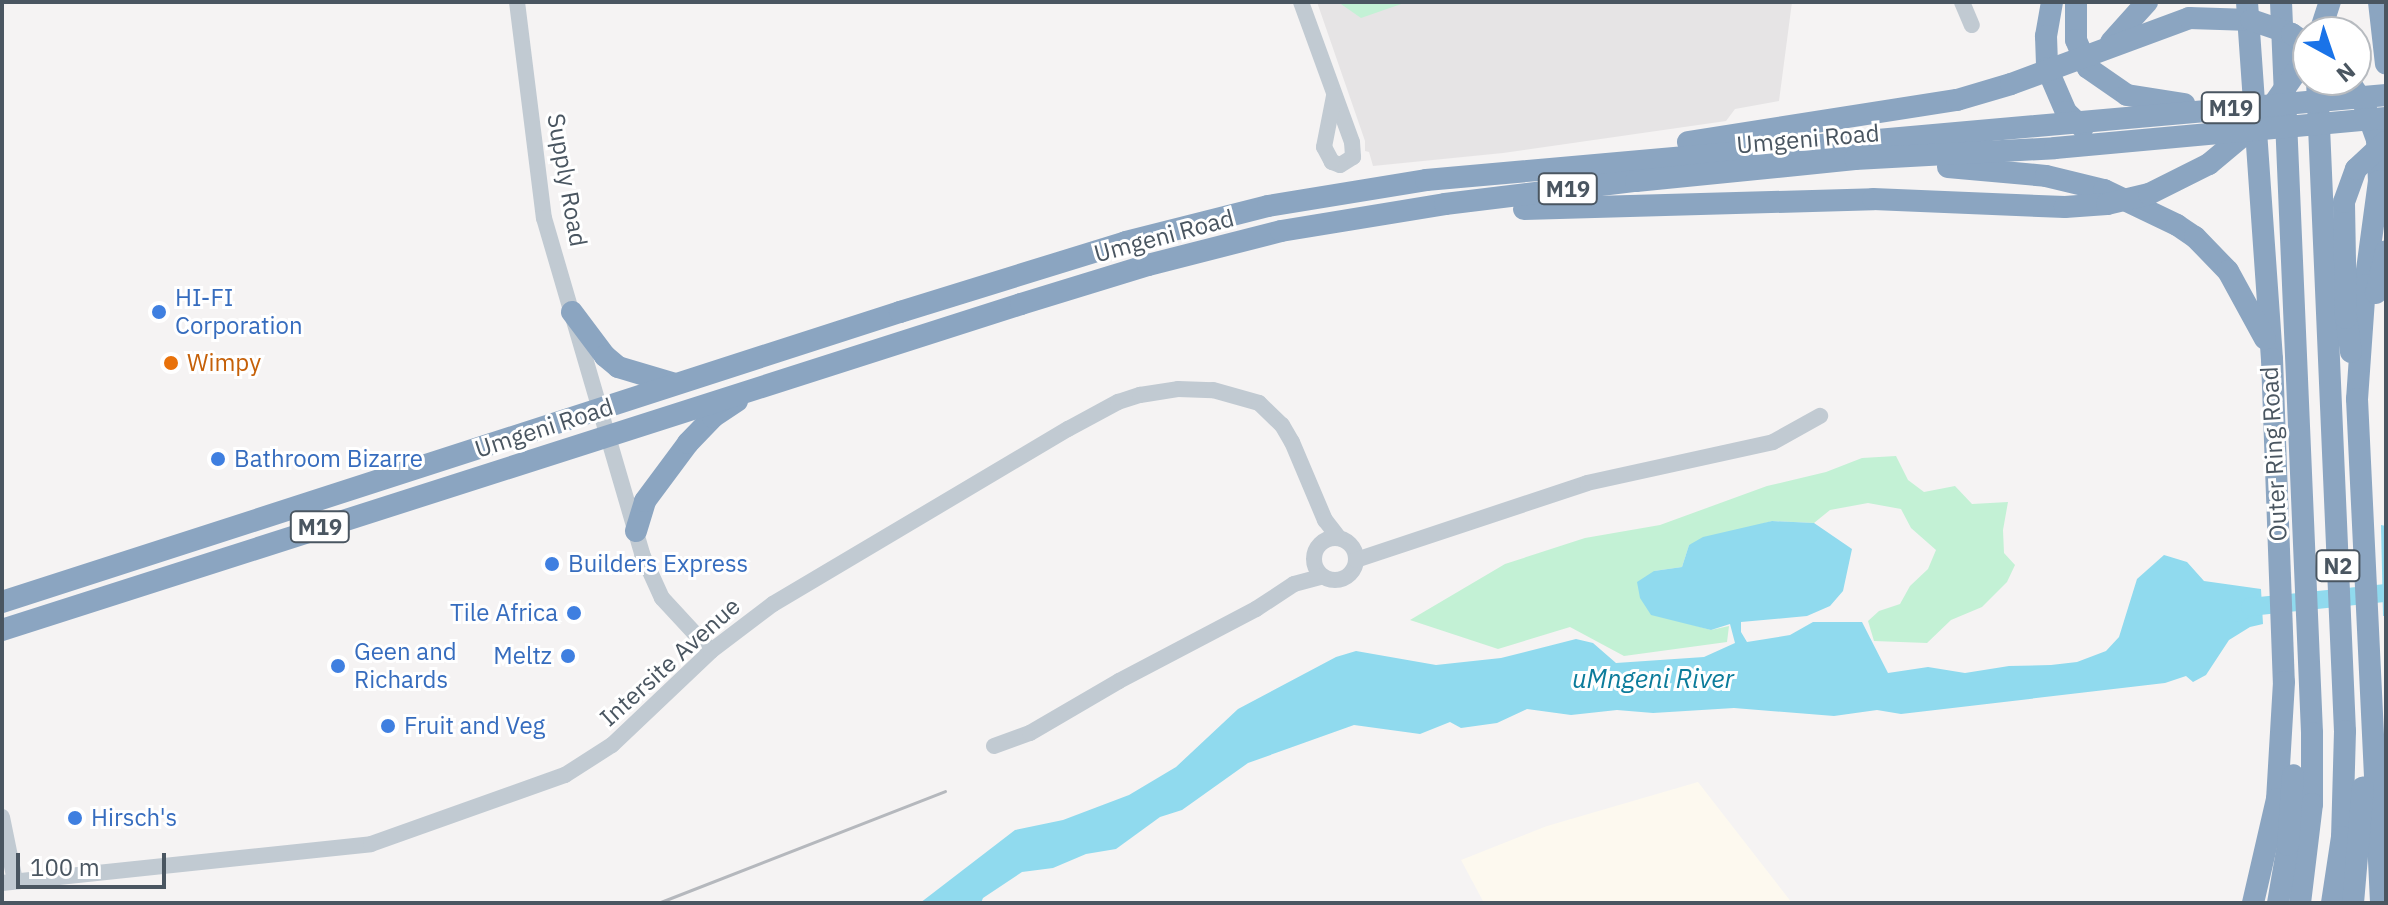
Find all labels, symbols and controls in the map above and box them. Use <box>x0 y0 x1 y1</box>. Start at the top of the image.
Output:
north arrow <box>2292 16 2372 96</box>
text: N <box>2331 57 2362 89</box>
road number: M19 <box>2199 90 2263 126</box>
street label: Supply Road <box>541 111 593 249</box>
street label: Umgeni Road <box>1735 118 1881 160</box>
road number: M19 <box>1536 171 1600 207</box>
street label: Umgeni Road <box>1091 204 1237 268</box>
place label: HI-FI Corporation <box>175 284 303 340</box>
marker: HI-FI Corporation <box>150 303 168 321</box>
place label: Wimpy <box>187 349 261 377</box>
marker: Wimpy <box>162 354 180 372</box>
street label: Outer Ring Road <box>2255 366 2293 542</box>
street label: Umgeni Road <box>471 392 617 464</box>
place label: Bathroom Bizarre <box>234 445 423 473</box>
marker: Bathroom Bizarre <box>209 450 227 468</box>
road number: M19 <box>288 509 352 545</box>
road number: N2 <box>2314 548 2362 584</box>
place label: Builders Express <box>568 550 748 578</box>
marker: Builders Express <box>543 555 561 573</box>
street label: Intersite Avenue <box>594 592 746 732</box>
place label: Tile Africa <box>450 599 558 627</box>
marker: Tile Africa <box>565 604 583 622</box>
place label: Geen and Richards <box>354 638 457 694</box>
place label: Meltz <box>493 642 552 670</box>
marker: Meltz <box>559 647 577 665</box>
marker: Geen and Richards <box>329 657 347 675</box>
water label: uMngeni River <box>1572 663 1734 695</box>
place label: Fruit and Veg <box>404 712 545 740</box>
marker: Fruit and Veg <box>379 717 397 735</box>
place label: Hirsch's <box>91 804 177 832</box>
marker: Hirsch's <box>66 809 84 827</box>
scale bar <box>20 837 170 887</box>
text: 100 m <box>30 851 100 883</box>

